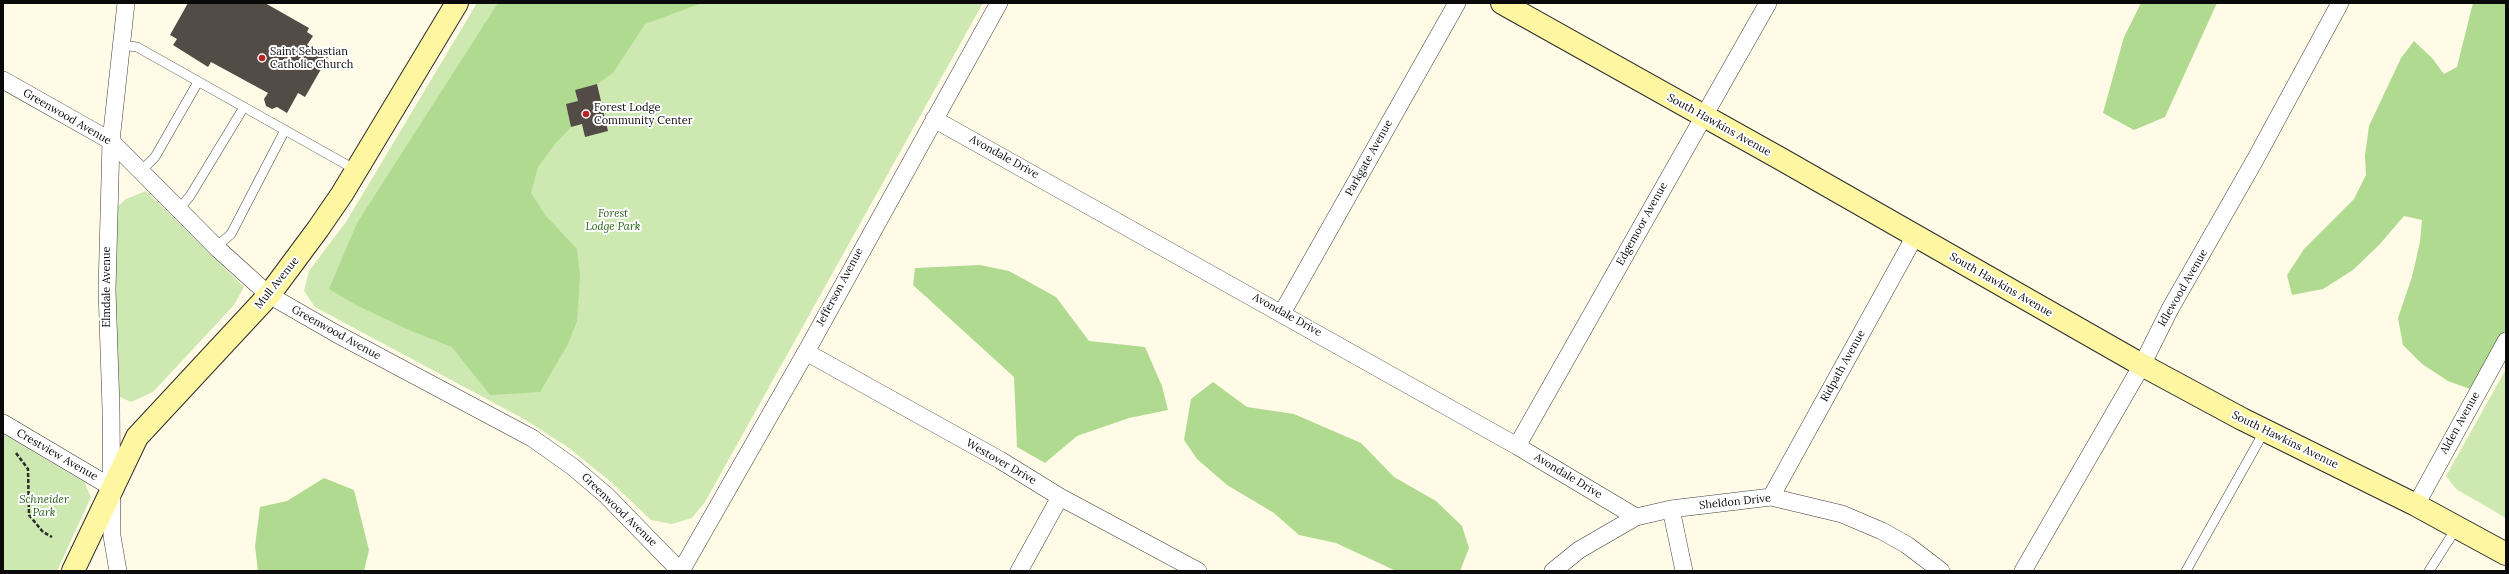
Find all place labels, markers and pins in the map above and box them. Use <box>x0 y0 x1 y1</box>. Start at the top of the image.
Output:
place label: Saint Sebastian Catholic Church <box>270 45 353 71</box>
marker: Saint Sebastian Catholic Church <box>257 53 267 63</box>
place label: Forest Lodge Community Center <box>594 101 692 127</box>
marker: Forest Lodge Community Center <box>581 109 591 119</box>

